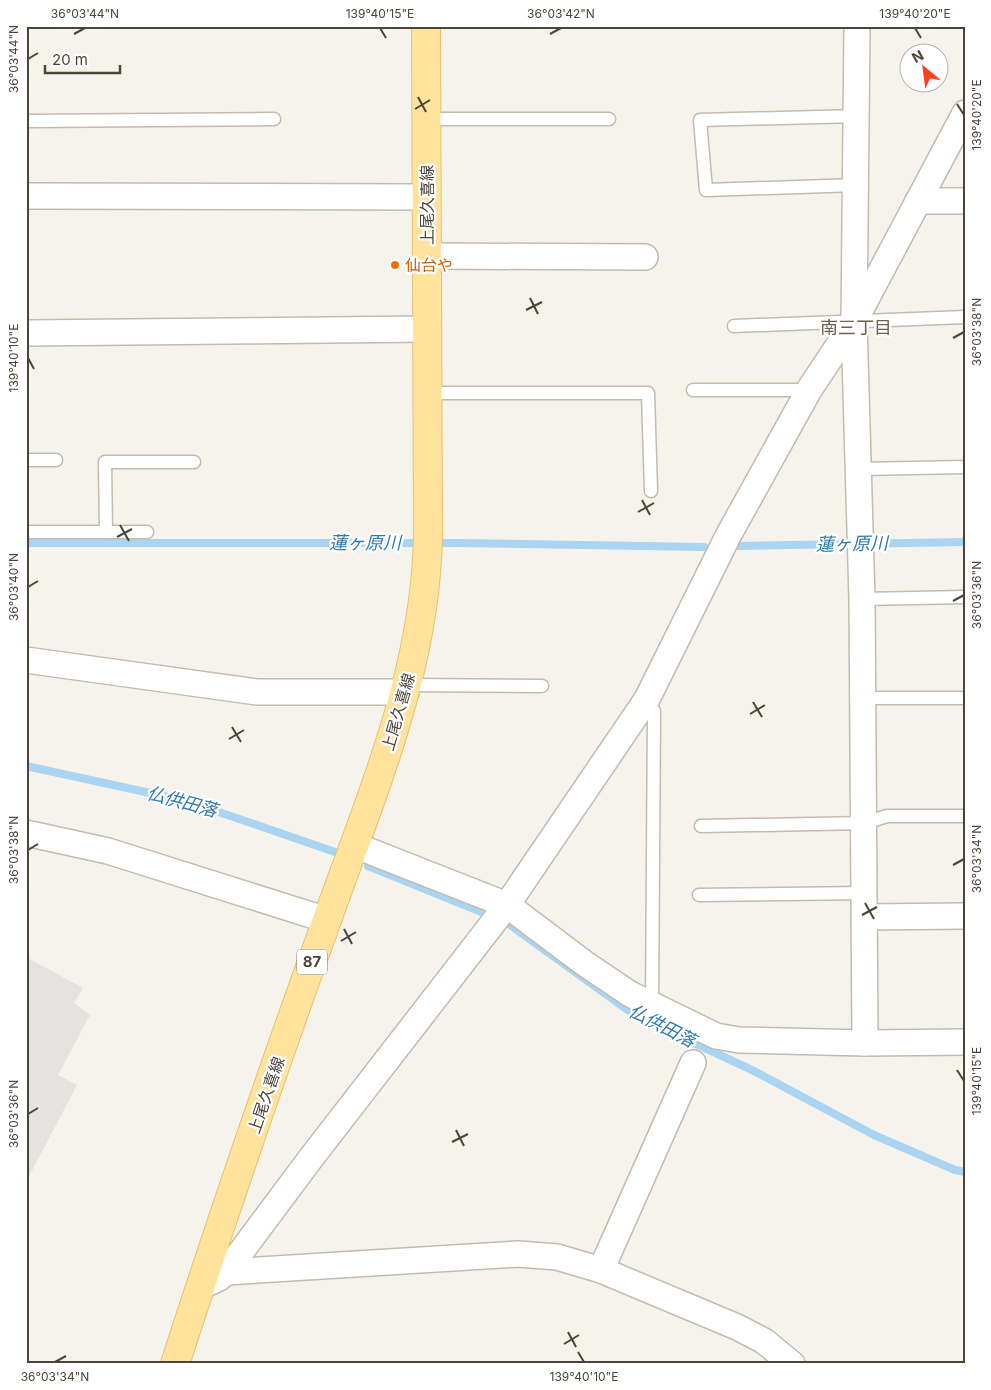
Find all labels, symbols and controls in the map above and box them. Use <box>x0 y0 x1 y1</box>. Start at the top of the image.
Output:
text: 36°03'44"N <box>51 6 119 21</box>
text: 139°40'15"E <box>346 6 414 21</box>
text: 36°03'42"N <box>527 6 595 21</box>
text: 139°40'20"E <box>879 6 951 21</box>
text: 36°03'44"N <box>6 25 21 93</box>
scale bar <box>45 42 120 74</box>
north arrow <box>898 42 948 92</box>
text: N <box>909 46 926 66</box>
text: 20 m <box>52 50 88 69</box>
text: 139°40'20"E <box>969 79 984 151</box>
street label: 上尾久喜線 <box>417 165 437 245</box>
place label: 仙台や <box>405 255 453 275</box>
marker: 仙台や <box>389 259 401 271</box>
text: 36°03'38"N <box>969 298 984 366</box>
district label: 南三丁目 <box>820 317 892 338</box>
text: 139°40'10"E <box>6 324 21 392</box>
water label: 蓮ヶ原川 <box>329 532 403 553</box>
water label: 蓮ヶ原川 <box>816 532 890 555</box>
text: 36°03'40"N <box>6 553 21 621</box>
text: 36°03'36"N <box>969 561 984 629</box>
street label: 上尾久喜線 <box>377 671 419 753</box>
water label: 仏供田落 <box>145 782 223 822</box>
text: 36°03'38"N <box>6 816 21 884</box>
text: 36°03'34"N <box>969 825 984 893</box>
road number: 87 <box>297 950 327 974</box>
water label: 仏供田落 <box>625 1000 702 1053</box>
text: 139°40'15"E <box>969 1047 984 1115</box>
street label: 上尾久喜線 <box>244 1054 288 1136</box>
text: 36°03'36"N <box>6 1080 21 1148</box>
text: 36°03'34"N <box>21 1369 89 1384</box>
text: 139°40'10"E <box>550 1369 618 1384</box>

